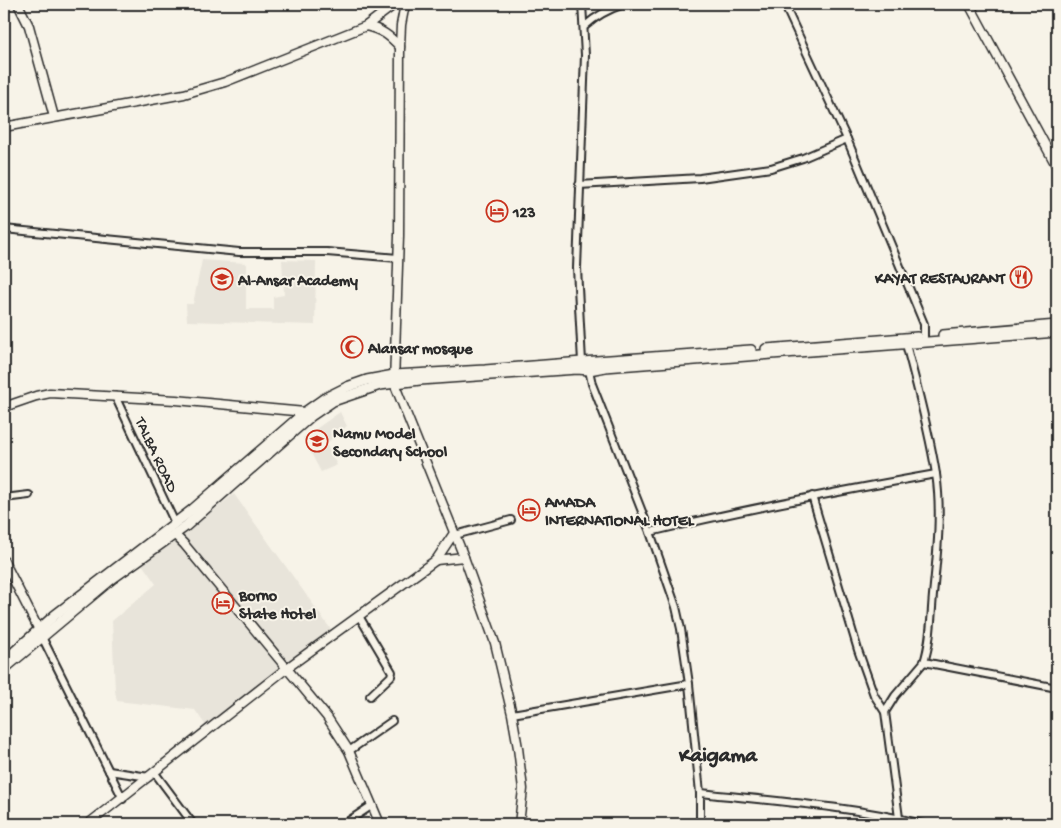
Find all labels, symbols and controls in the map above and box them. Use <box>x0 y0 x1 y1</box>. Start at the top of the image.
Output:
hotel icon: 123 <box>485 199 509 223</box>
place label: 123 <box>512 205 536 224</box>
restaurant icon: KAYAT RESTAURANT <box>1009 265 1033 289</box>
school or university icon: Al-Ansar Academy <box>210 267 234 291</box>
place label: KAYAT RESTAURANT <box>874 271 1007 290</box>
place label: Al-Ansar Academy <box>237 273 358 292</box>
mosque icon: Alansar mosque <box>340 335 364 359</box>
place label: Alansar mosque <box>367 341 473 360</box>
street label: TALBA ROAD <box>129 414 181 497</box>
place label: Namu Model Secondary School <box>333 426 448 463</box>
school or university icon: Namu Model Secondary School <box>305 429 329 453</box>
place label: AMADA INTERNATIONAL HOTEL <box>544 495 695 532</box>
hotel icon: AMADA INTERNATIONAL HOTEL <box>517 498 541 522</box>
place label: Borno State Hotel <box>238 588 317 625</box>
hotel icon: Borno State Hotel <box>211 591 235 615</box>
district label: Kaigama <box>678 745 758 770</box>

